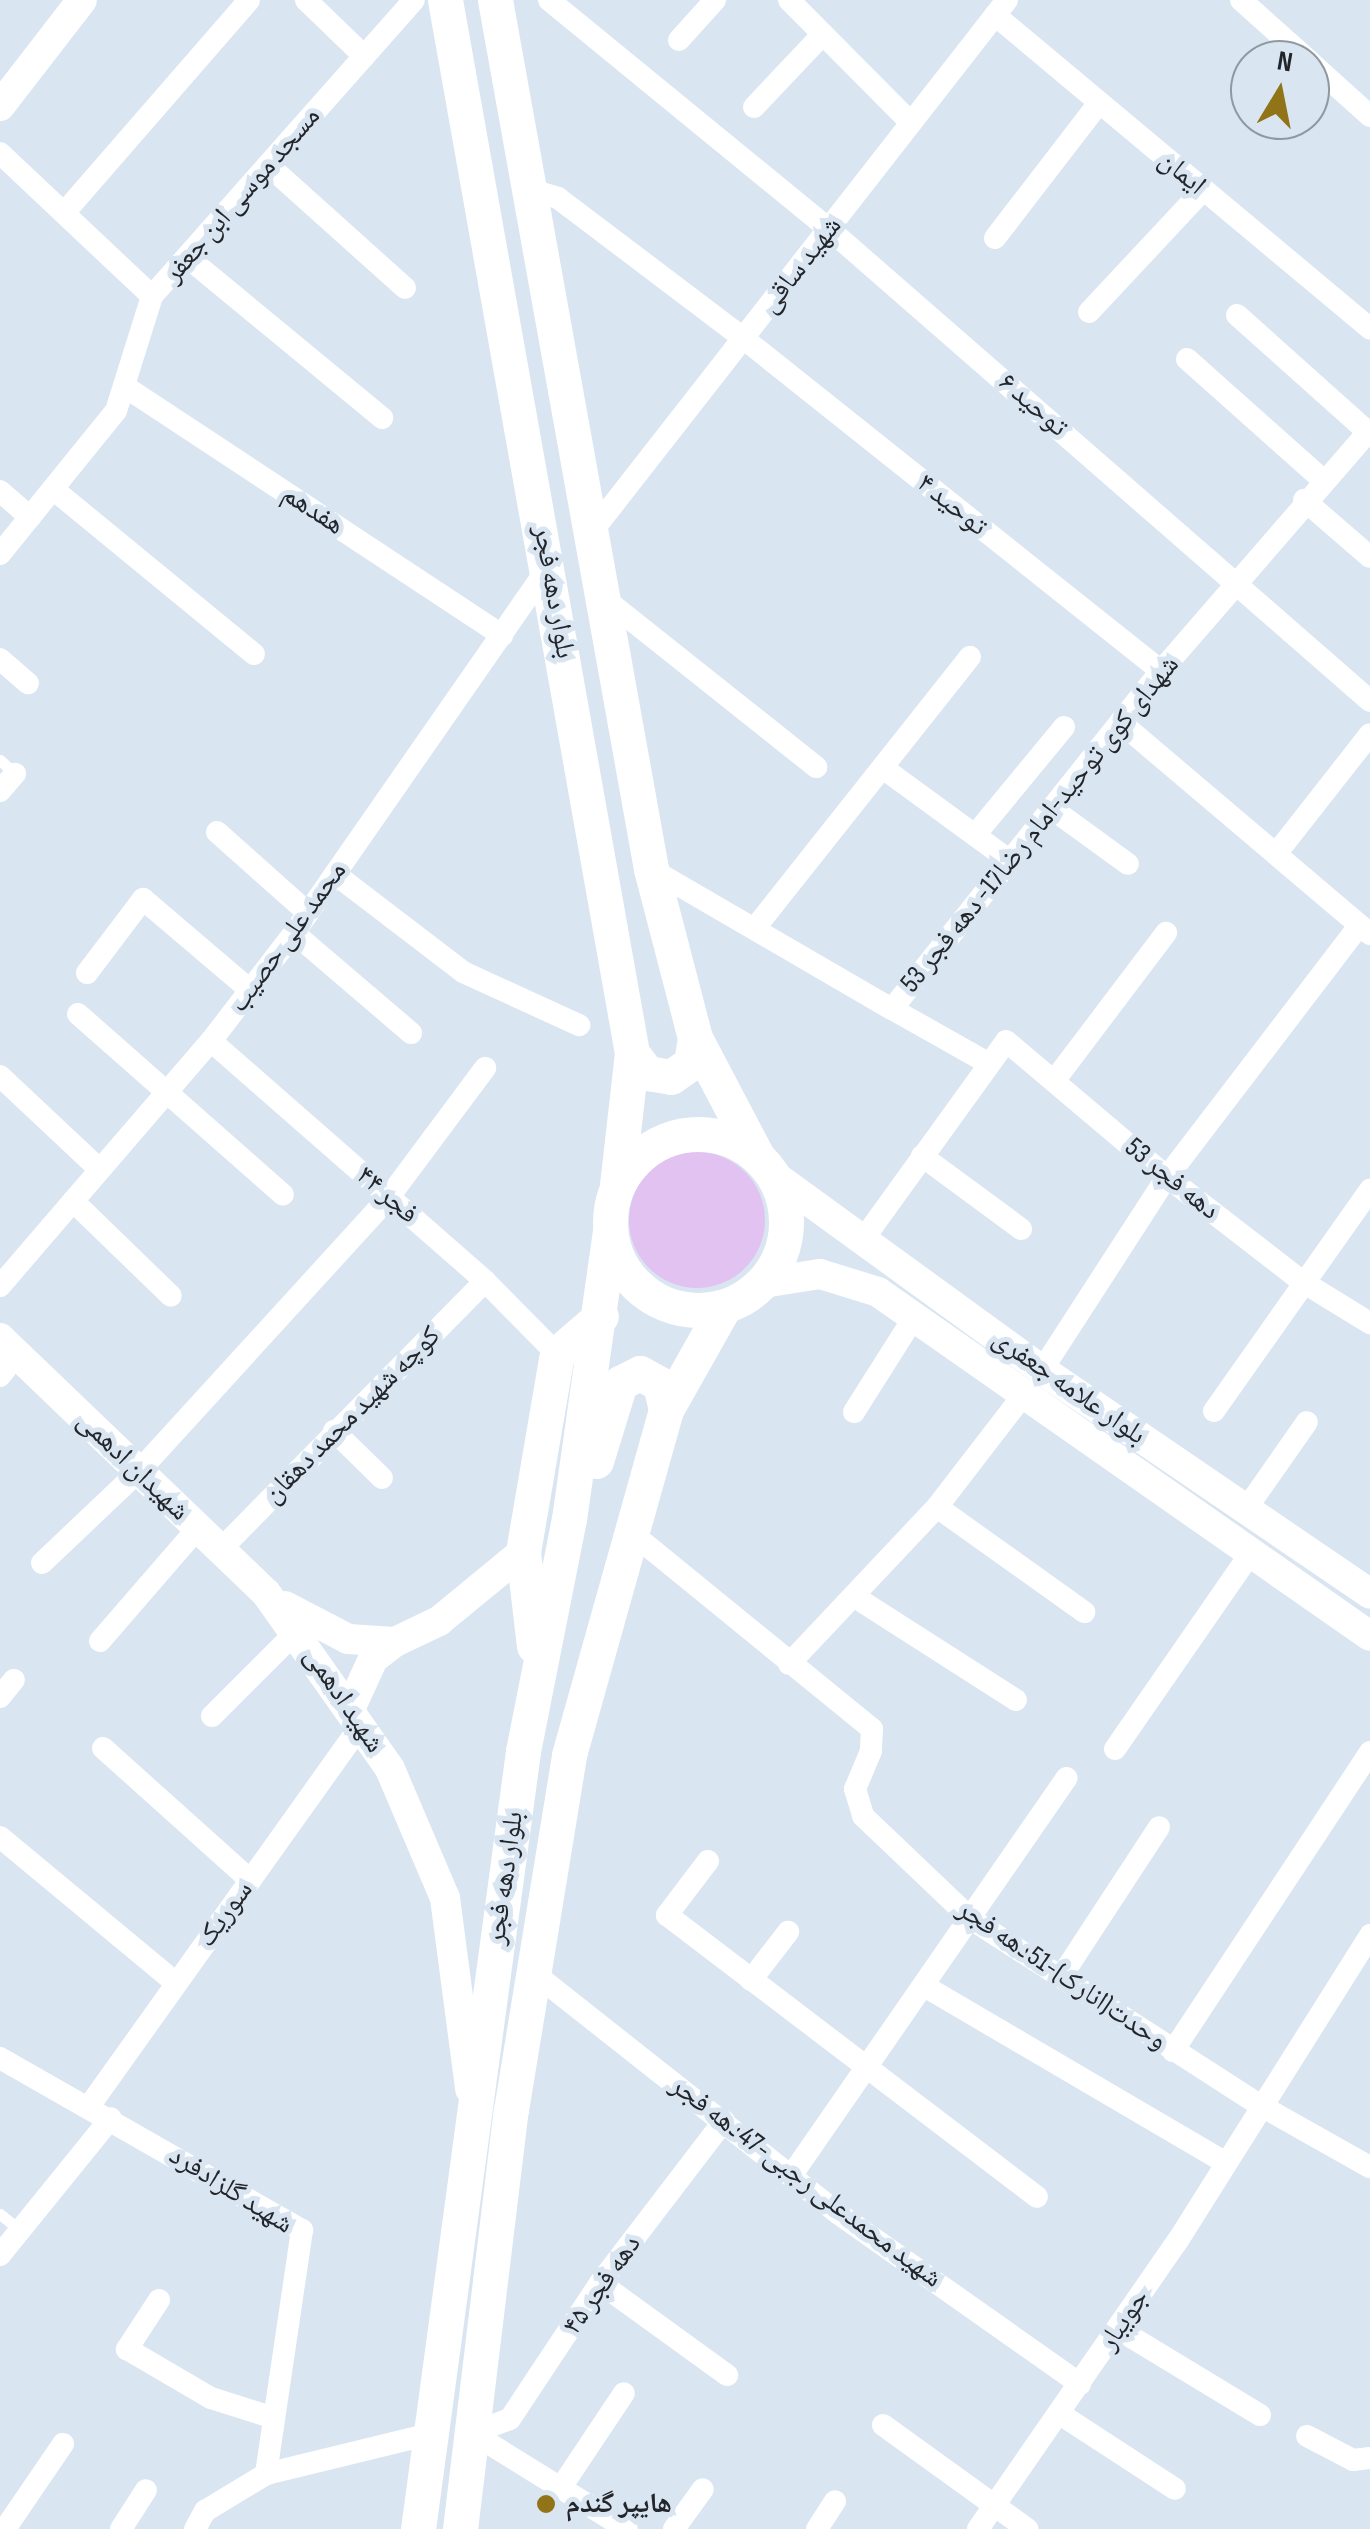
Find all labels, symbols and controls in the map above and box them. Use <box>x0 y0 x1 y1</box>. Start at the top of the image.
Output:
north arrow <box>1230 40 1330 140</box>
text: N <box>1275 44 1295 79</box>
street label: مسجد موسی ابن جعفر <box>156 100 328 290</box>
street label: ایمان <box>1152 144 1212 202</box>
street label: شهید ساقی <box>753 210 849 320</box>
street label: توحید ۶ <box>991 366 1075 444</box>
street label: توحید ۴ <box>910 466 994 544</box>
street label: هفدهم <box>276 478 350 542</box>
street label: بلوار دهه فجر <box>526 523 582 661</box>
street label: شهدای کوی توحید-امام رضا17- دهه فجر 53 <box>894 649 1186 999</box>
street label: محمد علی حصیب <box>222 855 354 1019</box>
street label: دهه فجر 53 <box>1118 1131 1226 1227</box>
street label: فجر ۴۴ <box>349 1159 425 1231</box>
street label: کوچه شهید محمد دهقان <box>256 1319 448 1511</box>
street label: بلوار علامه جعفری <box>986 1322 1152 1452</box>
street label: شهیدان ادهمی <box>70 1404 196 1528</box>
street label: شهید ادهمی <box>296 1641 392 1759</box>
street label: بلوار دهه فجر <box>479 1809 531 1947</box>
street label: سوریک <box>190 1874 260 1954</box>
street label: وحدت(انارک)-51دهه فجر <box>950 1892 1174 2058</box>
street label: شهید محمدعلی رجبی-47دهه فجر <box>664 2069 948 2295</box>
street label: شهید گلزادفرد <box>163 2139 299 2241</box>
street label: دهه فجر ۴۵ <box>555 2229 649 2341</box>
street label: جویبار <box>1091 2283 1157 2357</box>
place label: هایپر گندم <box>566 2487 672 2521</box>
marker: هایپر گندم <box>535 2493 557 2515</box>

